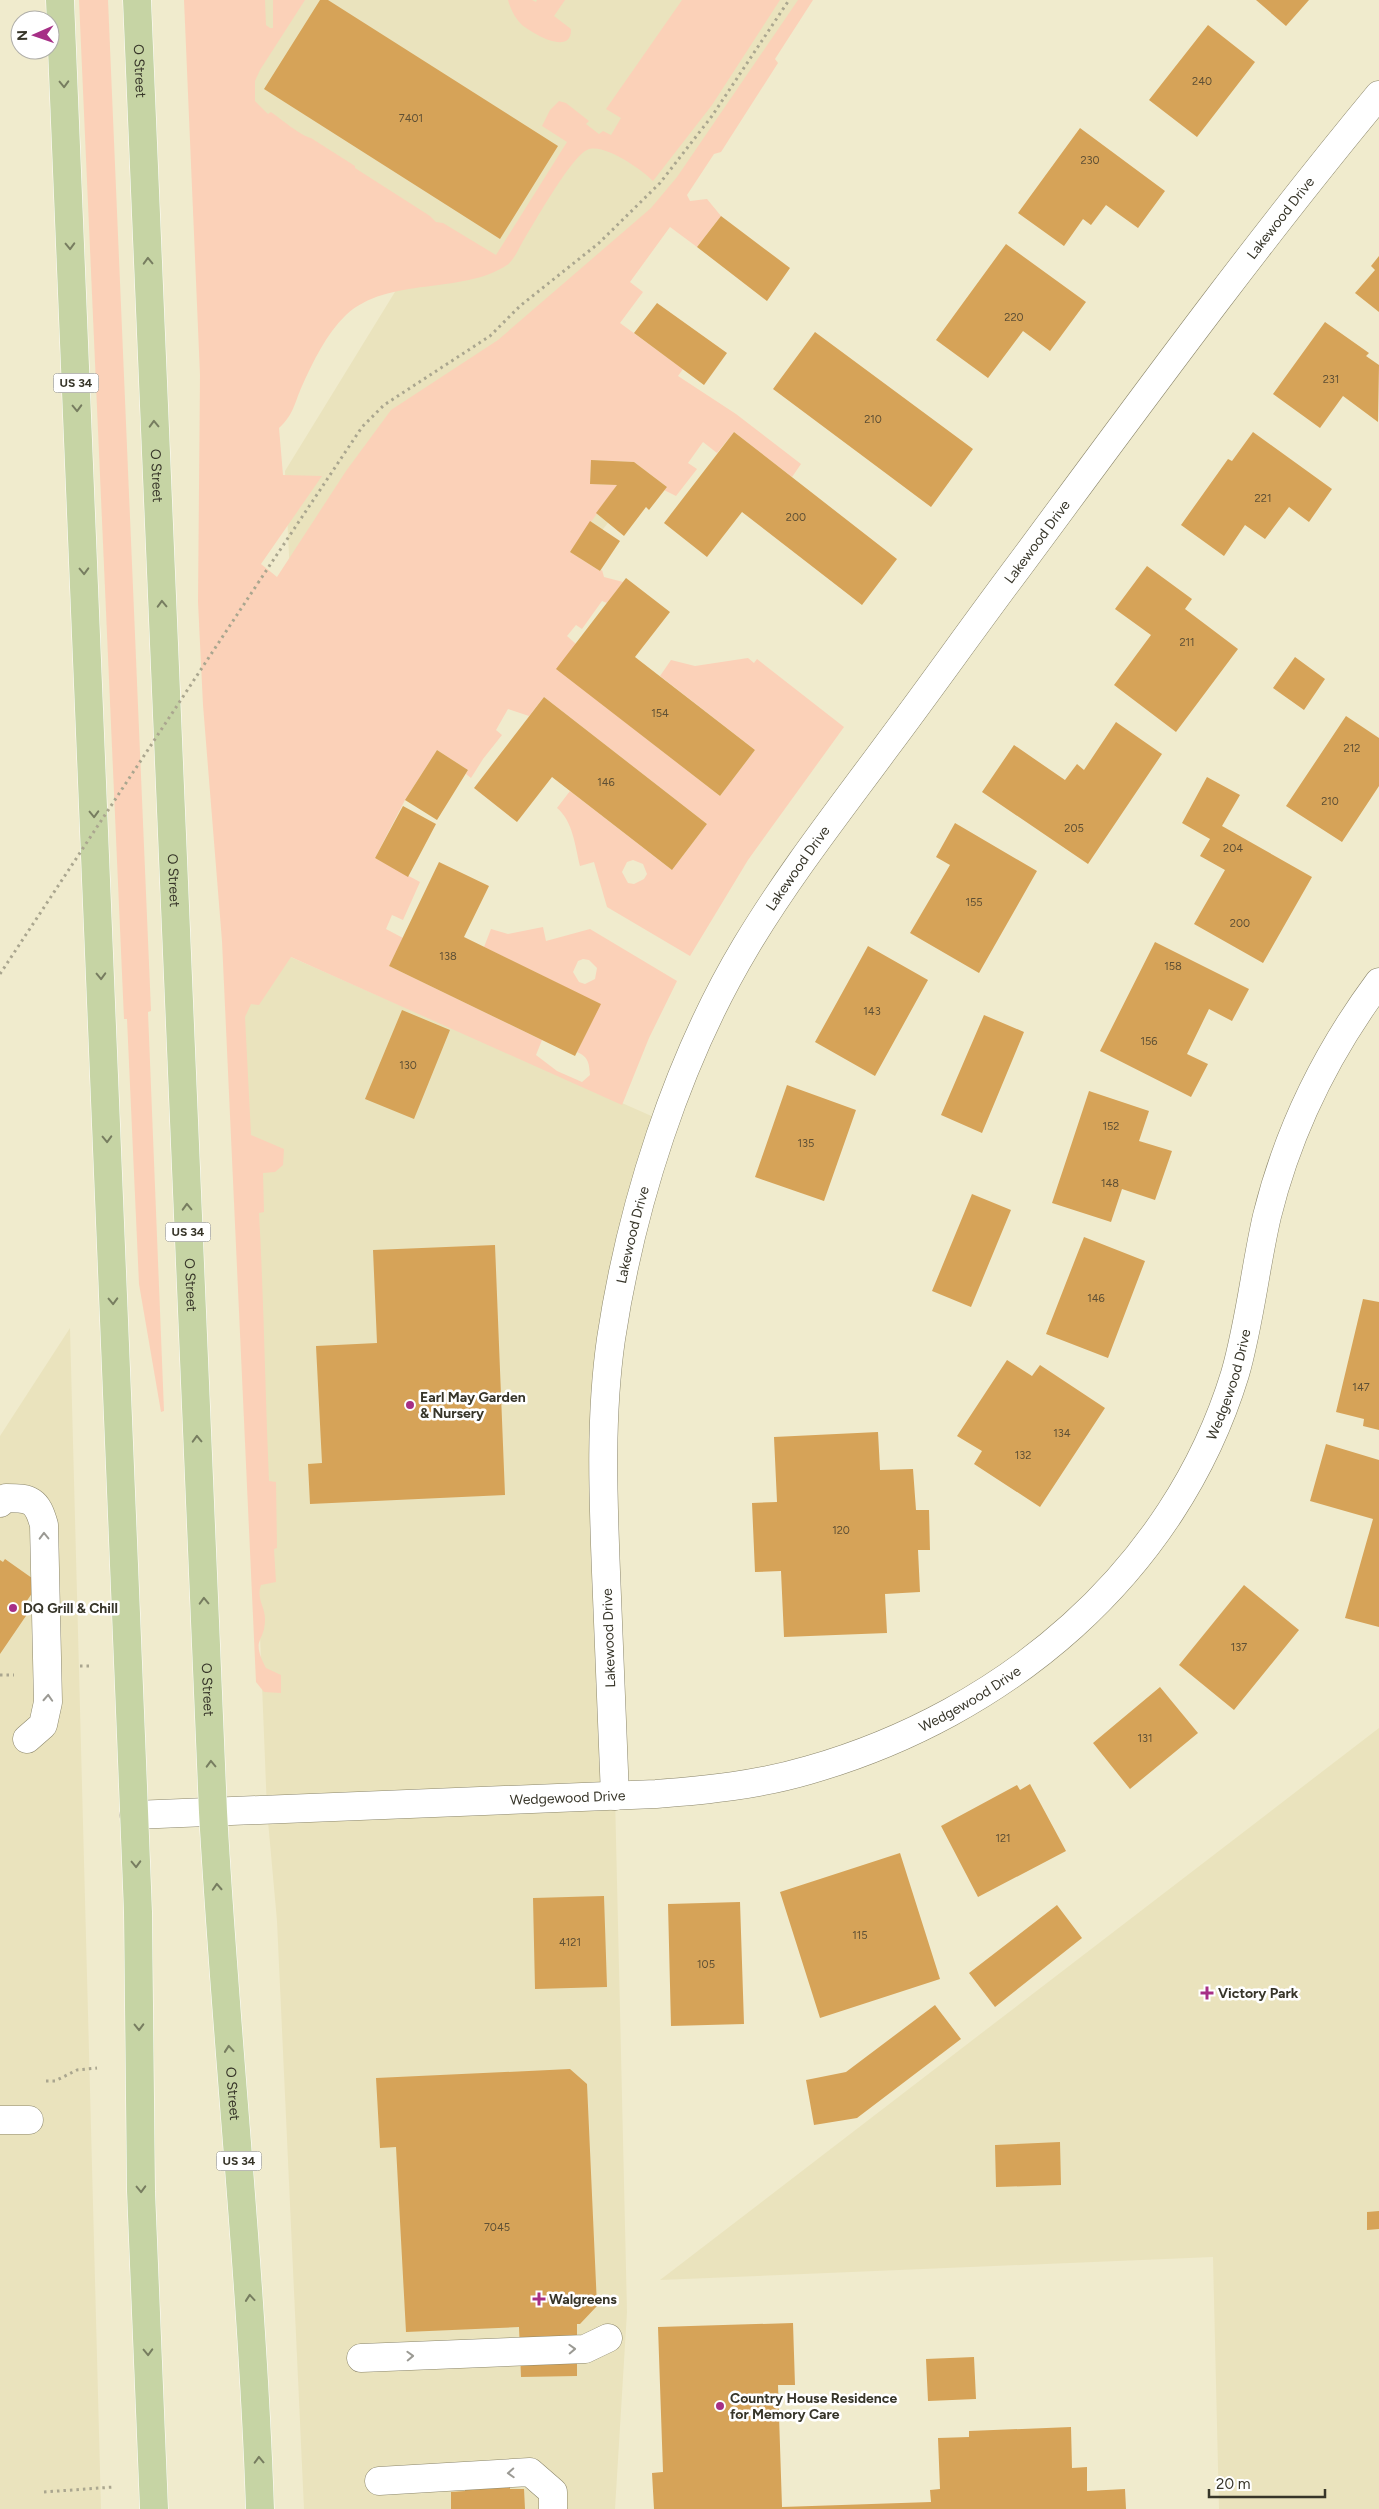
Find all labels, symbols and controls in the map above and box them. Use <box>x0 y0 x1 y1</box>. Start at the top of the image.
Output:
north arrow <box>10 10 60 60</box>
text: N <box>14 30 31 41</box>
street label: O Street <box>130 44 150 98</box>
house number: 240 <box>1192 75 1212 88</box>
one-way arrow <box>58 80 69 88</box>
house number: 7401 <box>399 112 423 125</box>
house number: 230 <box>1080 154 1100 167</box>
street label: Lakewood Drive <box>1243 173 1318 262</box>
one-way arrow <box>65 242 76 250</box>
one-way arrow <box>142 257 153 265</box>
house number: 220 <box>1004 311 1024 324</box>
road number: US 34 <box>54 373 98 392</box>
house number: 231 <box>1323 373 1339 386</box>
one-way arrow <box>72 405 83 413</box>
house number: 210 <box>864 413 882 426</box>
one-way arrow <box>149 419 160 427</box>
street label: O Street <box>147 448 167 503</box>
house number: 221 <box>1255 492 1271 505</box>
street label: Lakewood Drive <box>1001 496 1074 587</box>
house number: 200 <box>786 511 806 524</box>
one-way arrow <box>79 567 89 575</box>
one-way arrow <box>156 599 167 607</box>
house number: 211 <box>1179 636 1195 649</box>
house number: 154 <box>651 707 669 720</box>
house number: 212 <box>1344 742 1360 755</box>
house number: 146 <box>597 776 615 789</box>
house number: 210 <box>1321 795 1339 808</box>
one-way arrow <box>89 810 100 818</box>
street label: Lakewood Drive <box>762 822 833 914</box>
house number: 205 <box>1064 822 1084 835</box>
house number: 204 <box>1223 842 1243 855</box>
street label: O Street <box>164 853 184 907</box>
house number: 155 <box>965 896 983 909</box>
house number: 200 <box>1230 917 1250 930</box>
house number: 138 <box>439 950 457 963</box>
house number: 158 <box>1164 960 1182 973</box>
one-way arrow <box>95 973 106 981</box>
house number: 143 <box>863 1005 881 1018</box>
house number: 156 <box>1140 1035 1158 1048</box>
house number: 130 <box>399 1059 417 1072</box>
house number: 152 <box>1102 1120 1120 1133</box>
one-way arrow <box>102 1135 112 1143</box>
house number: 135 <box>798 1137 814 1150</box>
house number: 148 <box>1101 1177 1119 1190</box>
street label: Lakewood Drive <box>612 1184 653 1285</box>
one-way arrow <box>182 1202 193 1210</box>
road number: US 34 <box>166 1222 210 1242</box>
street label: O Street <box>181 1258 201 1312</box>
house number: 146 <box>1087 1292 1105 1305</box>
one-way arrow <box>108 1297 119 1305</box>
street label: Wedgewood Drive <box>1203 1327 1254 1443</box>
house number: 147 <box>1352 1381 1370 1394</box>
place label: Earl May Garden & Nursery <box>420 1389 526 1422</box>
marker: Earl May Garden & Nursery <box>404 1399 416 1411</box>
house number: 134 <box>1053 1427 1071 1440</box>
one-way arrow <box>192 1435 203 1443</box>
house number: 132 <box>1015 1449 1031 1462</box>
house number: 120 <box>832 1524 850 1537</box>
one-way arrow <box>39 1531 50 1539</box>
street label: Lakewood Drive <box>599 1588 619 1688</box>
one-way arrow <box>199 1597 210 1605</box>
place label: DQ Grill & Chill <box>23 1600 118 1617</box>
marker: DQ Grill & Chill <box>7 1602 19 1614</box>
house number: 137 <box>1231 1641 1247 1654</box>
street label: O Street <box>198 1662 217 1717</box>
street label: Wedgewood Drive <box>916 1662 1024 1736</box>
one-way arrow <box>42 1694 53 1702</box>
house number: 131 <box>1137 1732 1153 1745</box>
one-way arrow <box>206 1759 217 1767</box>
street label: Wedgewood Drive <box>510 1787 626 1808</box>
house number: 121 <box>995 1832 1011 1845</box>
one-way arrow <box>131 1860 141 1868</box>
one-way arrow <box>212 1883 223 1891</box>
house number: 115 <box>852 1929 868 1942</box>
house number: 4121 <box>559 1936 581 1949</box>
house number: 105 <box>697 1958 715 1971</box>
place label: Victory Park <box>1218 1985 1299 2002</box>
marker: Victory Park <box>1200 1986 1214 2000</box>
one-way arrow <box>134 2023 144 2031</box>
one-way arrow <box>224 2045 235 2053</box>
street label: O Street <box>222 2066 244 2121</box>
road number: US 34 <box>216 2152 262 2170</box>
one-way arrow <box>136 2185 147 2193</box>
house number: 7045 <box>484 2221 510 2234</box>
place label: Walgreens <box>549 2291 617 2308</box>
marker: Walgreens <box>533 2293 545 2305</box>
one-way arrow <box>245 2294 256 2302</box>
one-way arrow <box>568 2344 576 2355</box>
one-way arrow <box>143 2348 154 2356</box>
one-way arrow <box>406 2350 414 2361</box>
place label: Country House Residence for Memory Care <box>730 2390 897 2423</box>
marker: Country House Residence for Memory Care <box>714 2400 726 2412</box>
one-way arrow <box>253 2456 264 2464</box>
scale bar <box>1209 2466 1325 2498</box>
one-way arrow <box>506 2468 514 2479</box>
text: 20 m <box>1216 2475 1250 2493</box>

